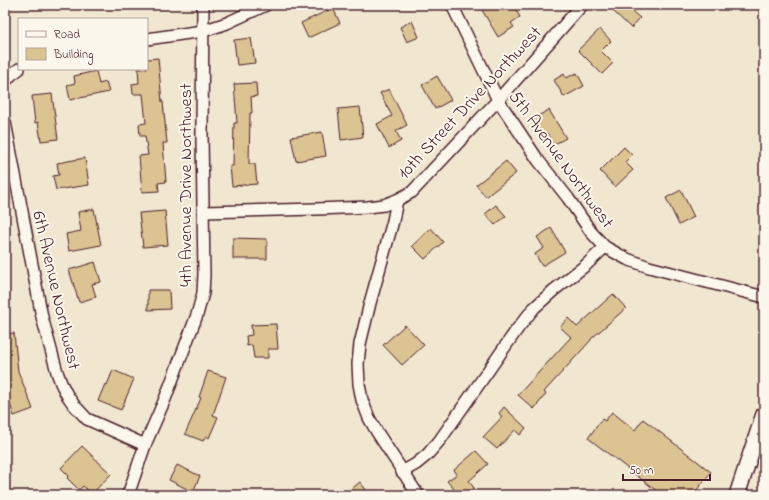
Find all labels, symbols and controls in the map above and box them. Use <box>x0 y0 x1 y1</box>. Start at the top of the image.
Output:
legend <box>18 18 148 70</box>
street label: 10th Street Drive Northwest <box>392 21 549 186</box>
text: Road <box>54 26 80 44</box>
text: Building <box>53 46 93 65</box>
street label: 4th Avenue Drive Northwest <box>174 83 200 287</box>
street label: 5th Avenue Northwest <box>502 86 619 234</box>
street label: 6th Avenue Northwest <box>24 209 86 372</box>
scale bar <box>623 456 710 482</box>
text: 50 m <box>629 462 653 480</box>

